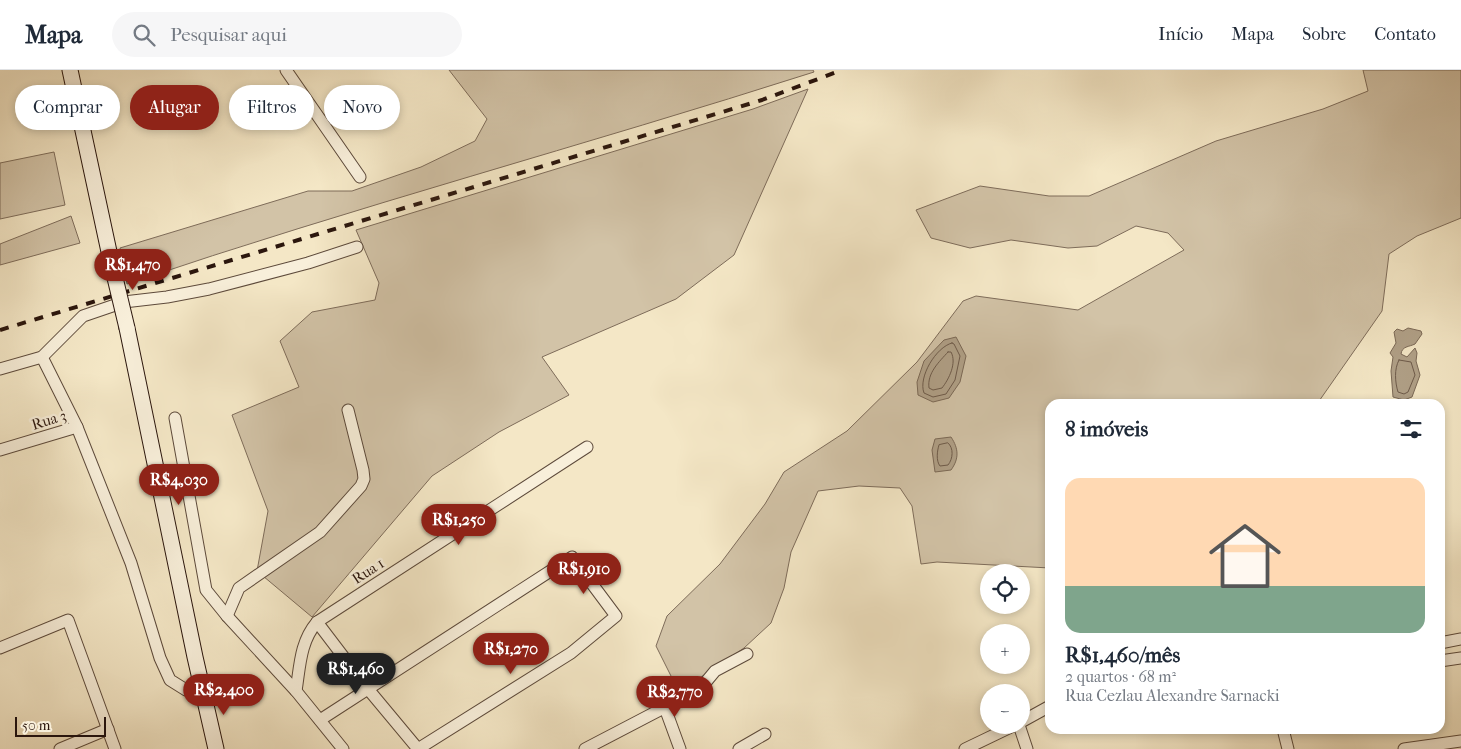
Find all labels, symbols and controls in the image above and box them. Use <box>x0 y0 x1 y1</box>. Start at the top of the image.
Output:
search box <box>112 12 462 57</box>
text: Mapa <box>25 21 82 49</box>
icon: search <box>130 21 158 49</box>
text: Pesquisar aqui <box>170 24 287 46</box>
text: Início <box>1158 24 1203 45</box>
text: Mapa <box>1231 24 1274 45</box>
text: Sobre <box>1302 24 1346 45</box>
text: Contato <box>1374 24 1436 45</box>
chip: Comprar <box>15 85 120 130</box>
chip: Alugar <box>130 85 219 130</box>
chip: Filtros <box>229 85 314 130</box>
chip: Novo <box>324 85 400 130</box>
pin: R$1,470 <box>87 248 179 291</box>
text: R$1,470 <box>105 255 161 274</box>
street label: Rua 3 <box>29 406 69 434</box>
icon: filters <box>1397 415 1425 443</box>
text: 8 imóveis <box>1065 417 1148 441</box>
pin: R$4,030 <box>133 464 225 506</box>
text: R$4,030 <box>150 470 208 489</box>
pin: R$1,250 <box>413 504 505 546</box>
text: R$1,250 <box>432 510 486 529</box>
icon: home <box>1200 511 1290 601</box>
pin: R$1,910 <box>538 552 630 595</box>
street label: Rua 1 <box>349 554 387 588</box>
text: R$1,910 <box>558 559 610 578</box>
map controls <box>980 564 1030 734</box>
button: locate <box>980 564 1030 614</box>
button: + <box>980 624 1030 674</box>
pin: R$1,270 <box>465 632 557 675</box>
text: R$1,270 <box>484 639 538 658</box>
text: R$1,460/mês <box>1065 643 1180 667</box>
pin: R$1,460 <box>310 652 402 695</box>
text: R$1,460 <box>328 659 384 678</box>
text: 2 quartos · 68 m² <box>1065 667 1176 686</box>
pin: R$2,400 <box>178 674 270 716</box>
pin: R$2,770 <box>629 676 721 718</box>
text: R$2,400 <box>194 680 254 699</box>
text: R$2,770 <box>647 682 703 701</box>
button: − <box>980 684 1030 734</box>
text: Rua Cezlau Alexandre Sarnacki <box>1065 686 1280 705</box>
scale bar <box>15 714 106 737</box>
text: 50 m <box>22 717 50 734</box>

